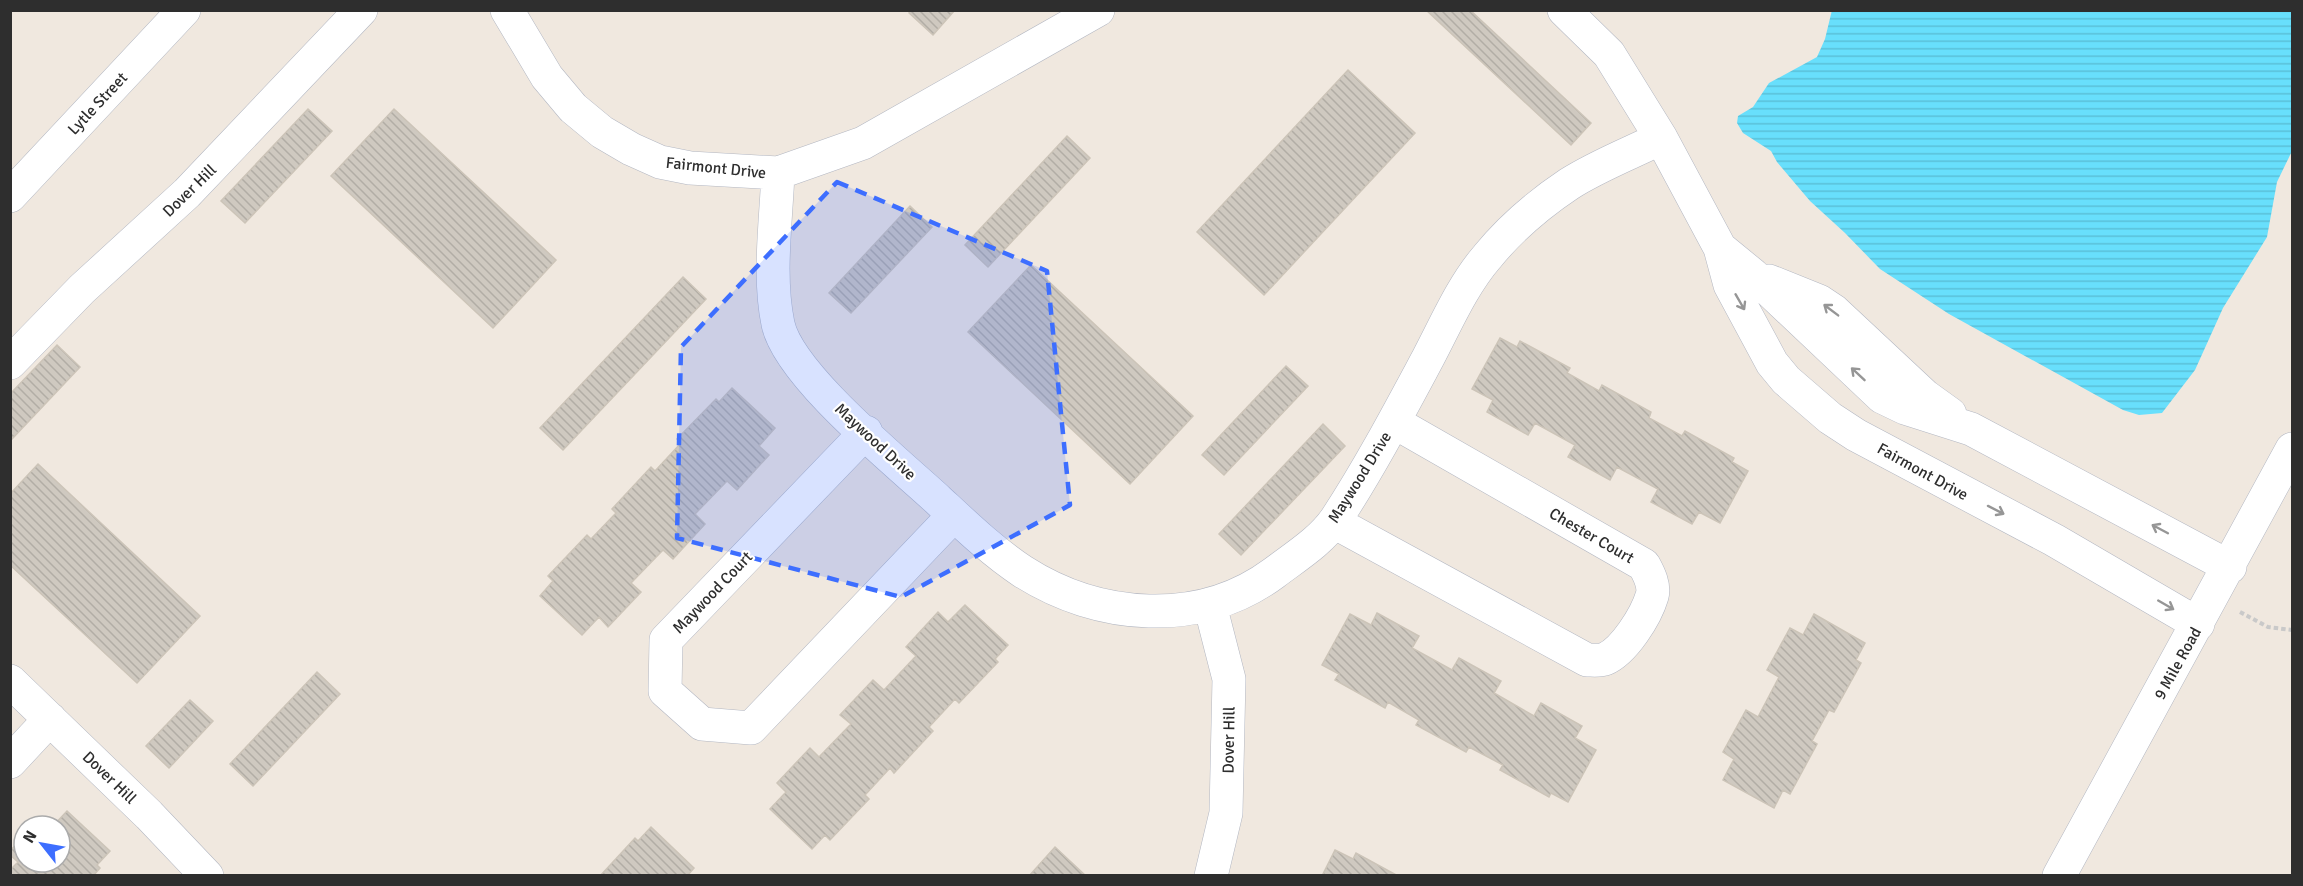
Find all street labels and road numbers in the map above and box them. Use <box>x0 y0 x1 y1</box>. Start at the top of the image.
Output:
street label: Lytle Street <box>64 68 132 139</box>
street label: Fairmont Drive <box>665 153 767 183</box>
street label: Dover Hill <box>159 160 221 221</box>
street label: Maywood Drive <box>830 399 920 485</box>
street label: Maywood Drive <box>1324 428 1396 527</box>
street label: Fairmont Drive <box>1874 439 1971 505</box>
street label: Chester Court <box>1545 504 1638 568</box>
street label: Maywood Court <box>668 547 757 638</box>
street label: 9 Mile Road <box>2150 624 2206 703</box>
street label: Dover Hill <box>1218 706 1240 774</box>
street label: Dover Hill <box>78 747 141 809</box>

